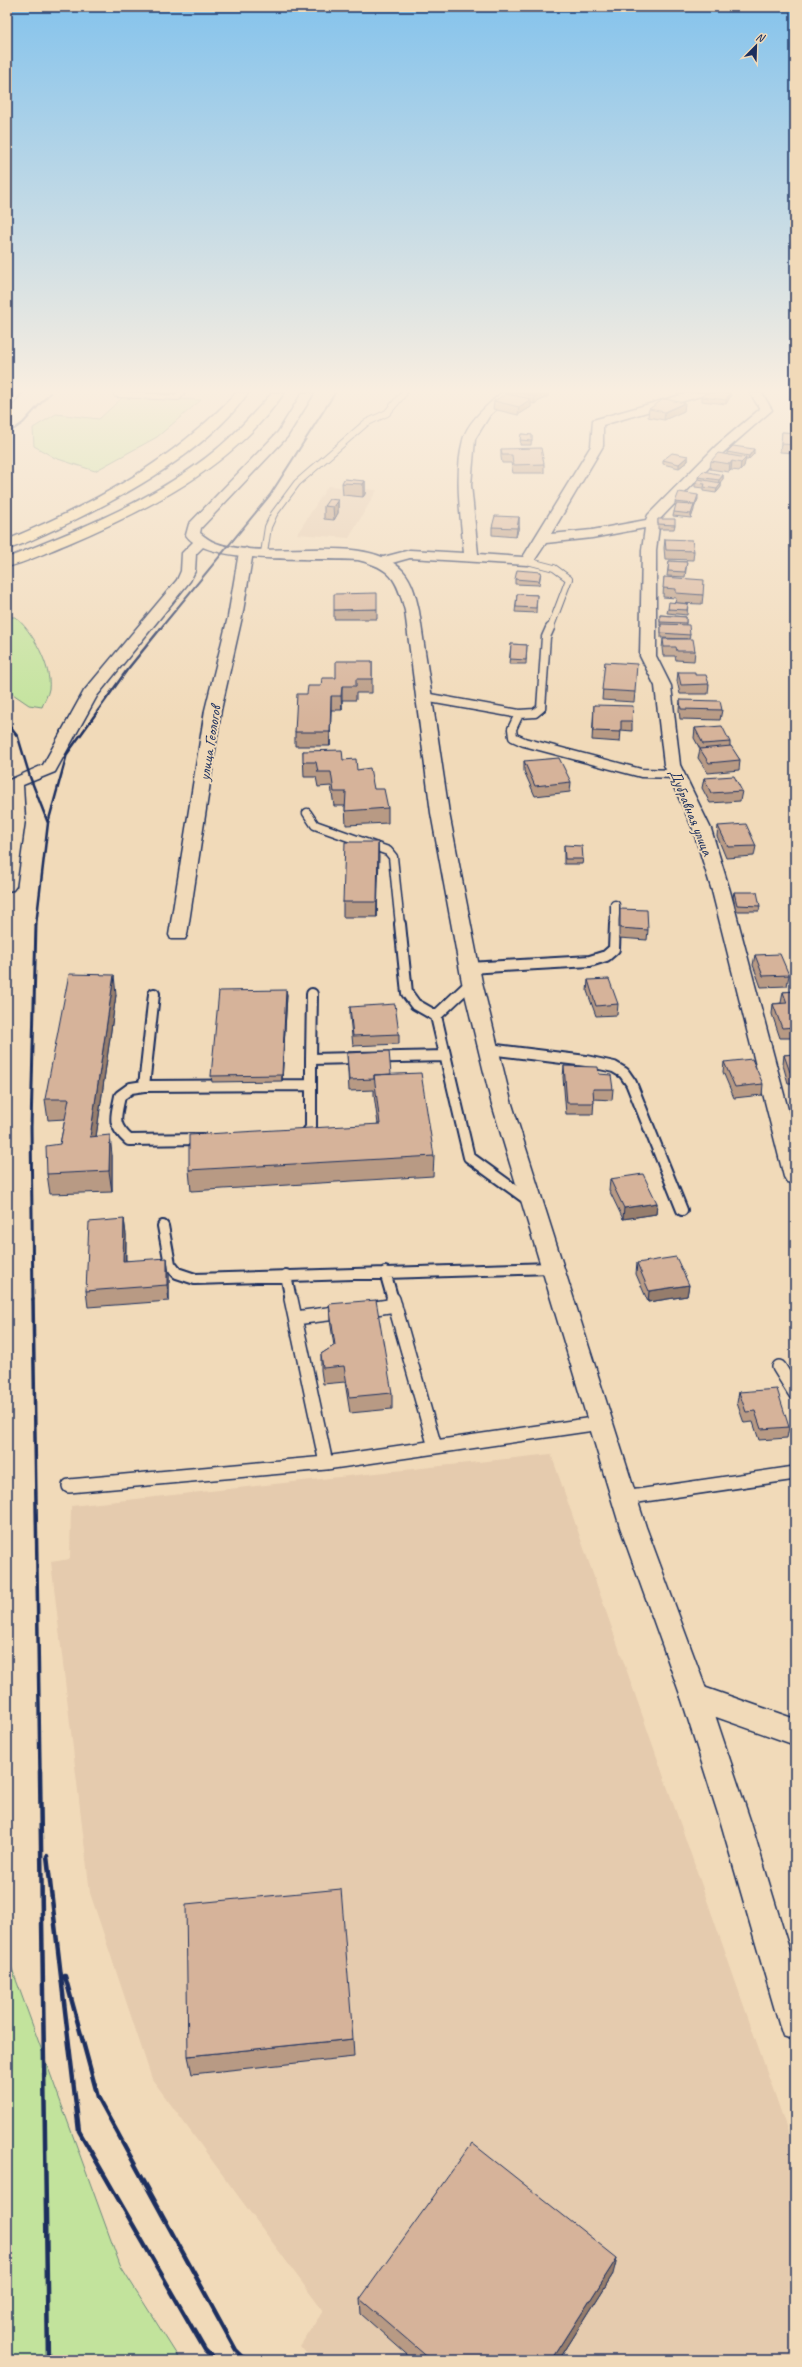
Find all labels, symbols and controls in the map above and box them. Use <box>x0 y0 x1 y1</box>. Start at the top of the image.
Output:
north arrow <box>736 26 776 66</box>
text: N <box>754 29 768 45</box>
street label: улица Геологов <box>194 701 226 783</box>
street label: Дубравная улица <box>665 766 718 859</box>

